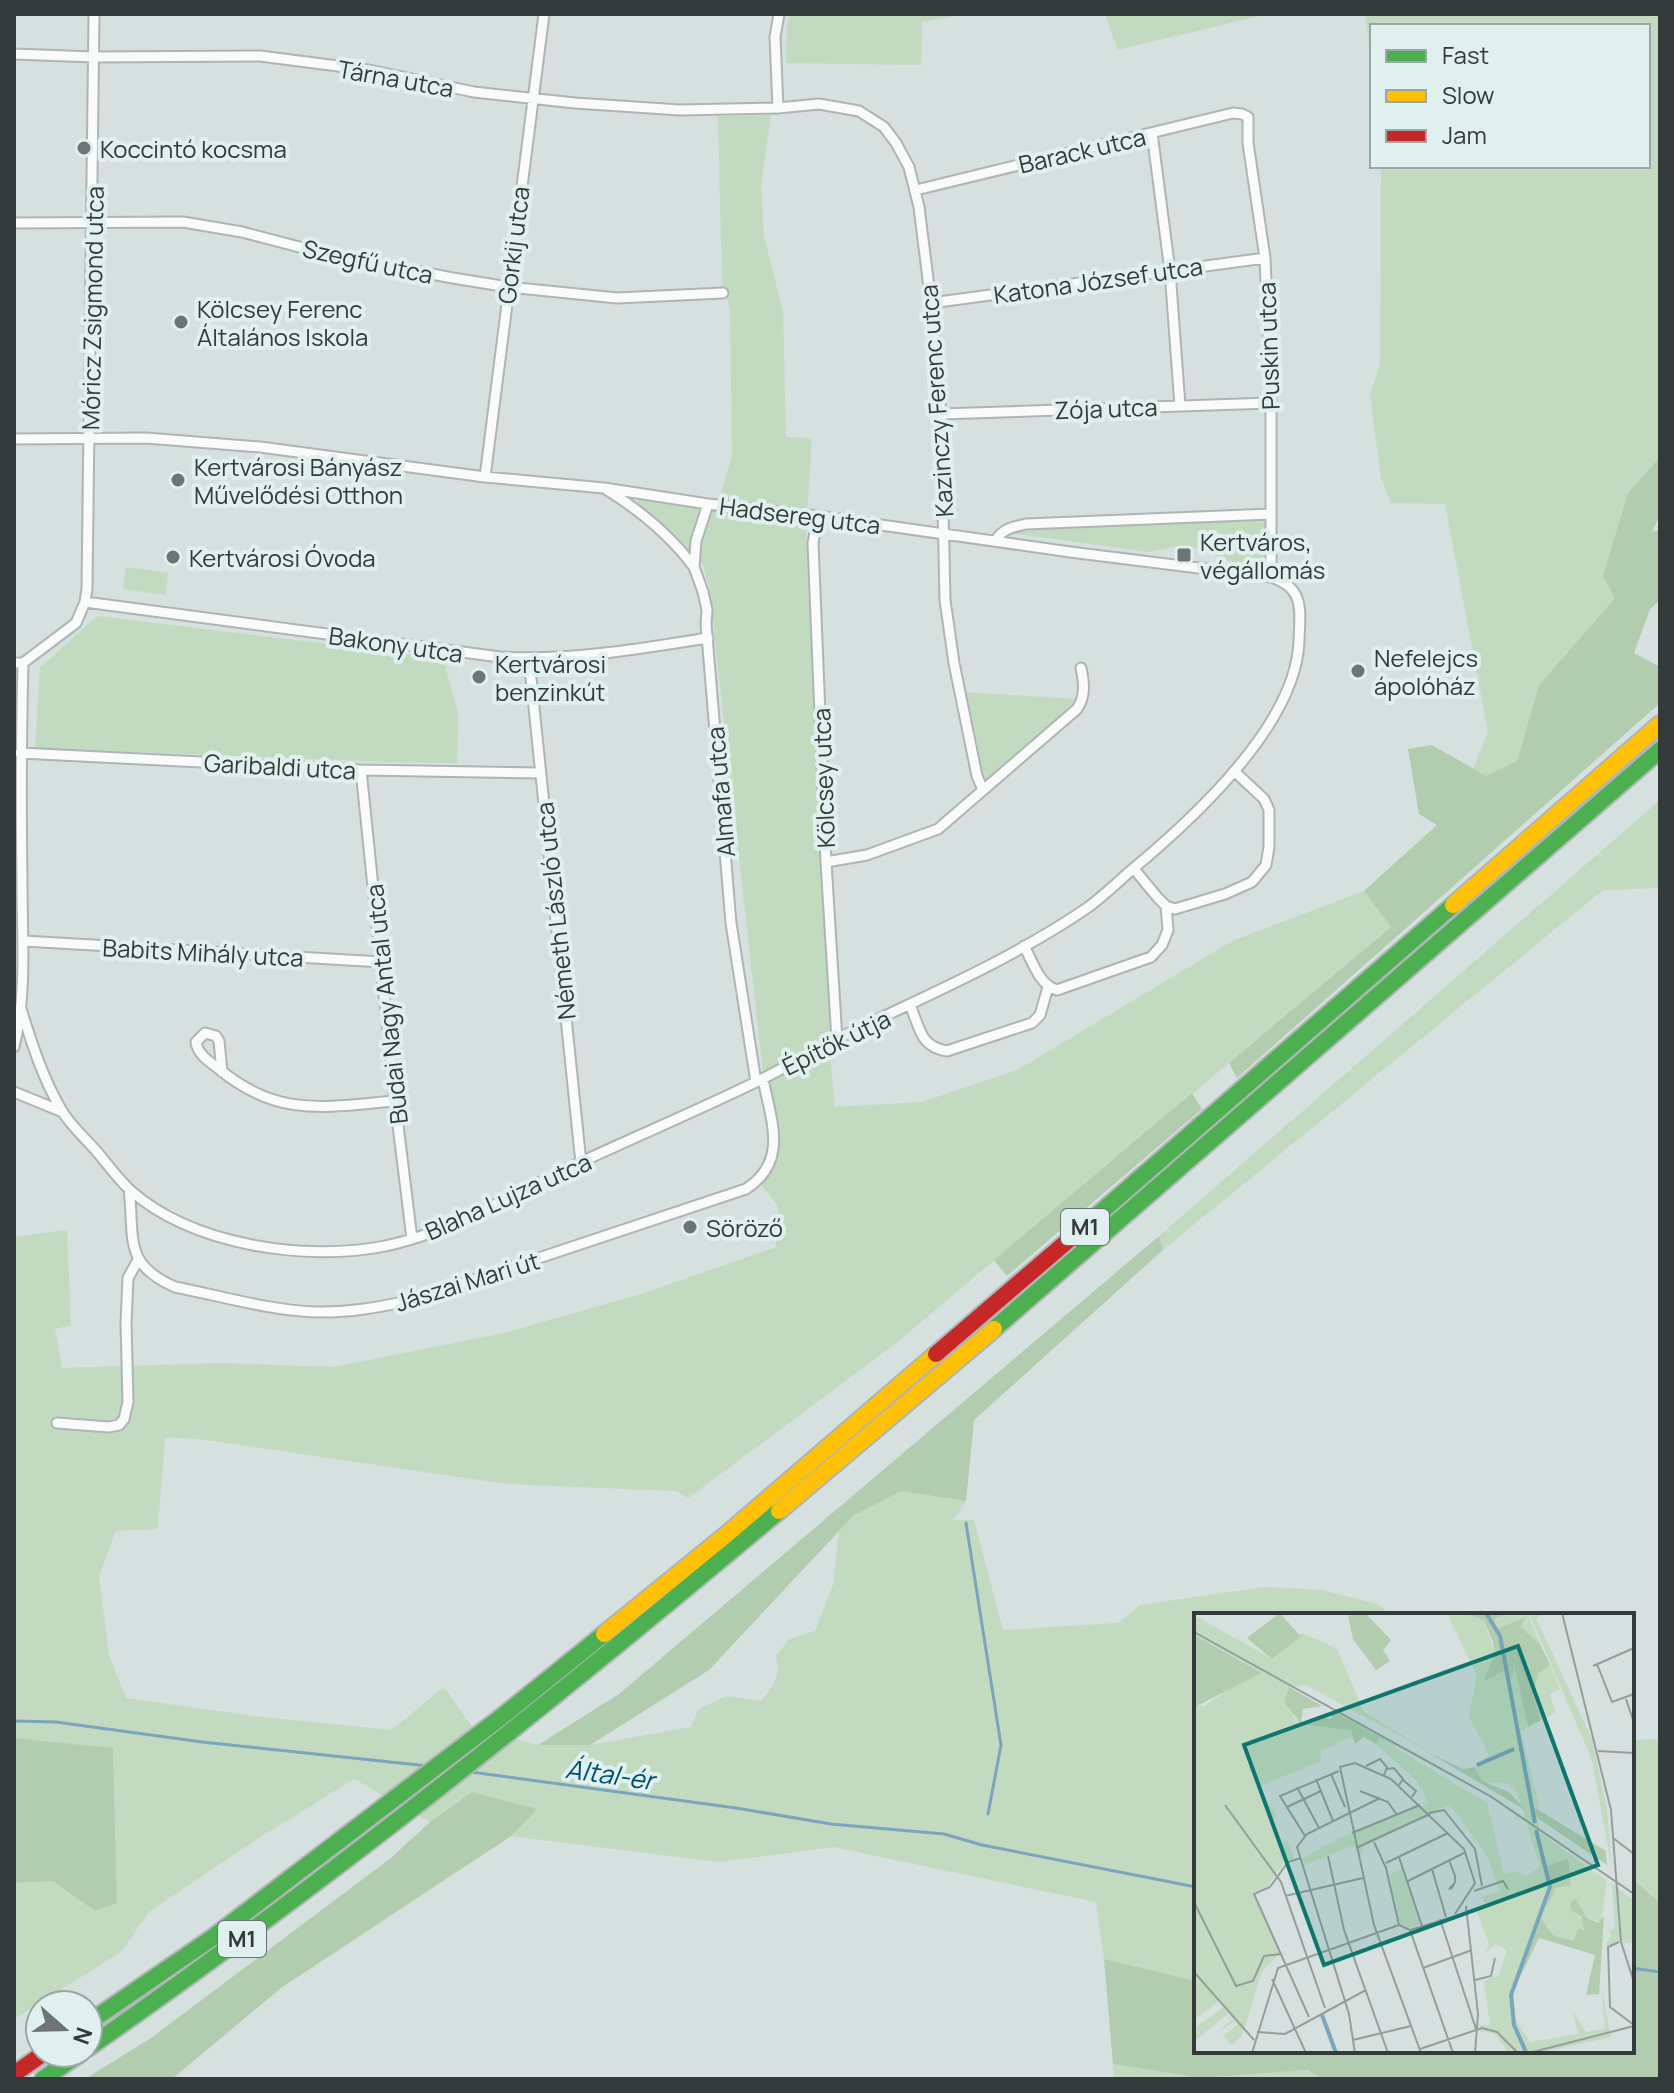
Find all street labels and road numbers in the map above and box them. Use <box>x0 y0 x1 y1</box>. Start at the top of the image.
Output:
street label: Tárna utca <box>336 52 456 104</box>
street label: Barack utca <box>1015 119 1149 181</box>
street label: Gorkij utca <box>489 184 537 306</box>
street label: Móricz Zsigmond utca <box>73 186 111 430</box>
street label: Szegfű utca <box>300 231 436 291</box>
street label: Katona József utca <box>991 249 1205 311</box>
street label: Puskin utca <box>1249 282 1287 410</box>
street label: Kazinczy Ferenc utca <box>911 284 961 518</box>
street label: Zója utca <box>1054 390 1158 426</box>
street label: Hadsereg utca <box>718 489 882 541</box>
street label: Bakony utca <box>327 618 465 670</box>
street label: Kölcsey utca <box>804 707 842 849</box>
street label: Almafa utca <box>698 725 742 859</box>
street label: Garibaldi utca <box>203 746 357 786</box>
street label: Németh László utca <box>527 801 583 1021</box>
street label: Budai Nagy Antal utca <box>357 882 415 1126</box>
street label: Babits Mihály utca <box>102 930 304 974</box>
street label: Építők útja <box>776 1002 896 1082</box>
street label: Blaha Lujza utca <box>420 1145 596 1247</box>
road number: M1 <box>1061 1209 1109 1245</box>
street label: Jászai Mari út <box>391 1243 543 1319</box>
road number: M1 <box>218 1921 266 1957</box>

